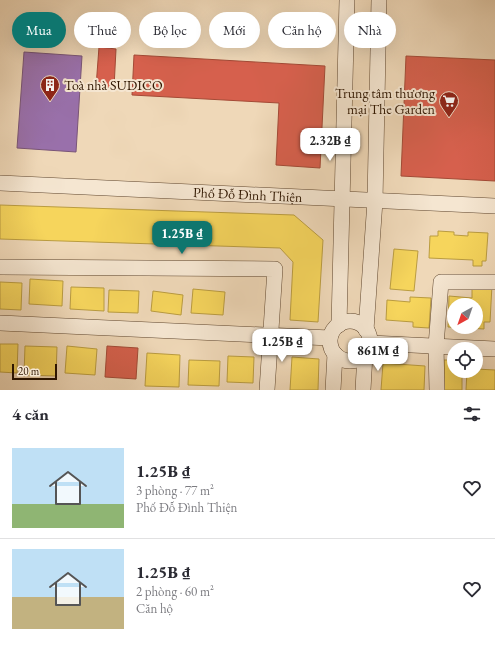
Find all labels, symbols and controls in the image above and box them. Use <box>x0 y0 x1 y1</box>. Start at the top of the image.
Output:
chip: Mua <box>12 12 66 48</box>
chip: Thuê <box>74 12 131 48</box>
chip: Bộ lọc <box>139 12 201 48</box>
chip: Mới <box>209 12 260 48</box>
chip: Căn hộ <box>268 12 336 48</box>
chip: Nhà <box>344 12 396 48</box>
building icon: Toà nhà SUDICO <box>39 74 61 102</box>
place label: Toà nhà SUDICO <box>64 76 163 94</box>
place label: Trung tâm thương mại The Garden <box>335 84 436 118</box>
supermarket icon: Trung tâm thương mại The Garden <box>438 90 460 118</box>
pin: 2.32B ₫ <box>293 128 367 162</box>
text: 2.32B ₫ <box>309 132 351 149</box>
street label: Phố Đỗ Đình Thiện <box>193 183 303 206</box>
pin: 1.25B ₫ <box>145 221 219 255</box>
text: 1.25B ₫ <box>161 225 203 242</box>
north arrow <box>447 298 483 334</box>
map controls <box>447 298 483 378</box>
pin: 1.25B ₫ <box>245 329 319 363</box>
text: 1.25B ₫ <box>261 333 303 350</box>
pin: 861M ₫ <box>345 338 411 372</box>
text: 861M ₫ <box>357 342 399 359</box>
button: locate <box>447 342 483 378</box>
scale bar <box>12 362 57 381</box>
text: 20 m <box>18 364 39 378</box>
text: 4 căn <box>12 403 49 425</box>
icon: filters <box>461 403 483 425</box>
text: 1.25B ₫ <box>136 460 190 482</box>
icon: home <box>44 464 92 512</box>
icon: heart <box>461 477 483 499</box>
text: 3 phòng · 77 m² <box>136 482 214 499</box>
text: Phố Đỗ Đình Thiện <box>136 499 237 516</box>
text: 1.25B ₫ <box>136 561 190 583</box>
icon: home <box>44 565 92 613</box>
icon: heart <box>461 578 483 600</box>
text: 2 phòng · 60 m² <box>136 583 214 600</box>
text: Căn hộ <box>136 600 173 617</box>

